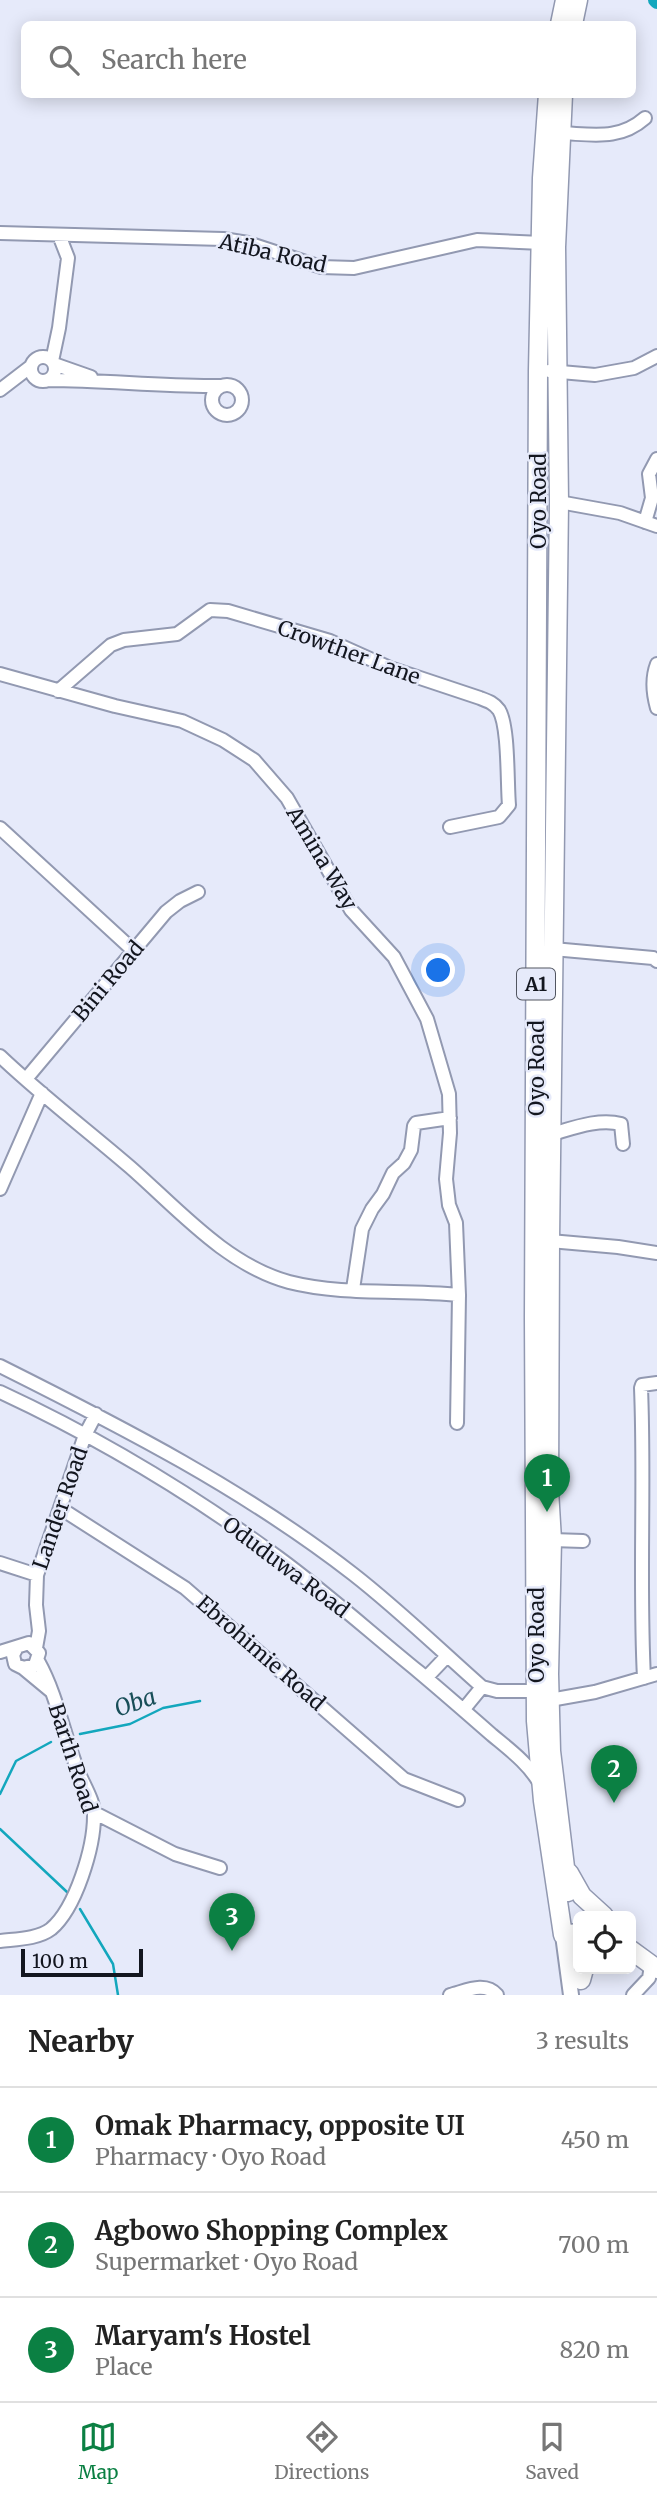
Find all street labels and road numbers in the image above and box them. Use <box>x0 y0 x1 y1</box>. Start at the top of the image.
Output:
street label: Atiba Road <box>216 227 330 279</box>
street label: Oyo Road <box>525 453 552 549</box>
street label: Crowther Lane <box>274 614 424 690</box>
street label: Amina Way <box>280 801 364 915</box>
street label: Bini Road <box>66 935 150 1027</box>
road number: A1 <box>517 968 555 1000</box>
street label: Oyo Road <box>523 1020 550 1116</box>
street label: Lander Road <box>26 1443 94 1573</box>
street label: Oduduwa Road <box>217 1511 355 1624</box>
street label: Oyo Road <box>523 1587 550 1683</box>
street label: Ebrohimie Road <box>191 1590 331 1717</box>
street label: Barth Road <box>43 1700 103 1816</box>

